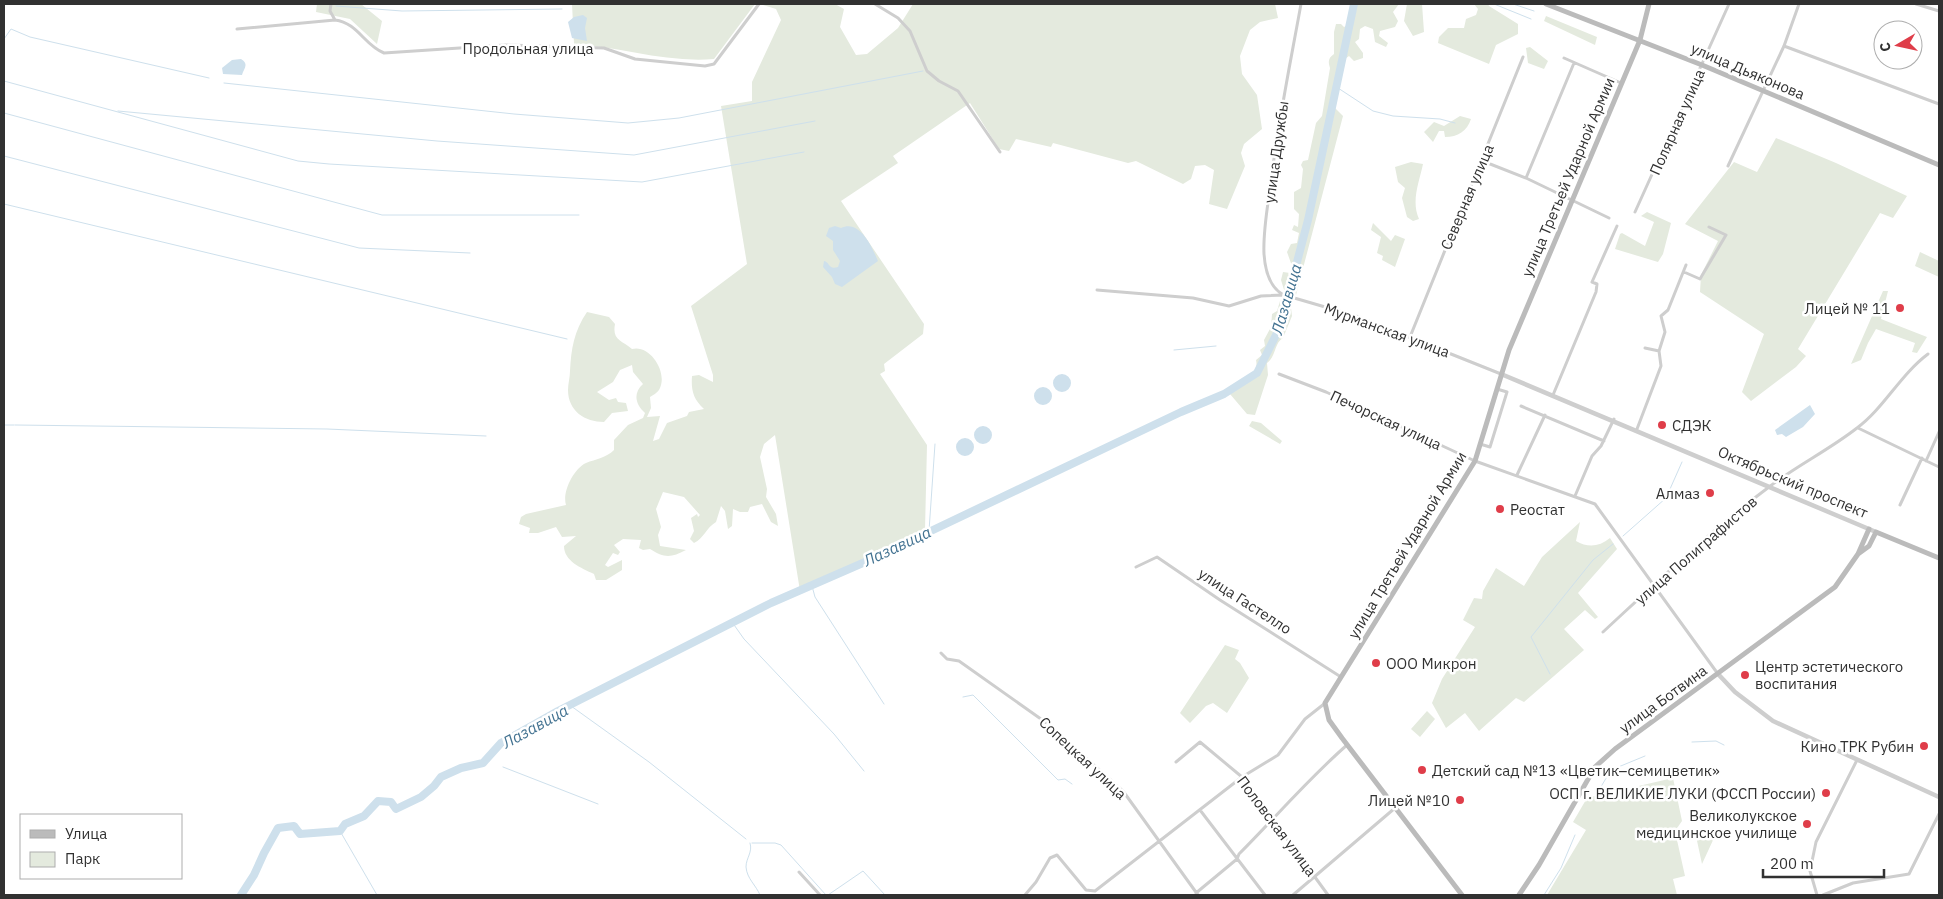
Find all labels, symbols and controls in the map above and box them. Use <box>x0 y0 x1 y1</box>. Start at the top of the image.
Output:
north arrow <box>1873 20 1923 70</box>
street label: улица Дьяконова <box>1688 38 1808 104</box>
street label: Продольная улица <box>463 39 593 58</box>
text: С <box>1876 41 1895 53</box>
street label: Полярная улица <box>1645 66 1709 178</box>
street label: улица Третьей Ударной Армии <box>1517 74 1619 280</box>
street label: улица Дружбы <box>1259 100 1293 204</box>
street label: Северная улица <box>1436 141 1498 253</box>
water label: Лазавица <box>1266 261 1306 338</box>
street label: Мурманская улица <box>1322 298 1452 362</box>
place label: Лицей № 11 <box>1804 299 1890 318</box>
marker: Лицей № 11 <box>1894 302 1906 314</box>
street label: Печорская улица <box>1327 386 1445 454</box>
place label: СДЭК <box>1672 416 1712 435</box>
marker: СДЭК <box>1656 419 1668 431</box>
street label: Октябрьский проспект <box>1715 442 1871 522</box>
street label: улица Третьей Ударной Армии <box>1344 448 1470 642</box>
place label: Алмаз <box>1656 484 1700 503</box>
marker: Алмаз <box>1704 487 1716 499</box>
street label: улица Полиграфистов <box>1631 492 1761 608</box>
place label: Реостат <box>1510 500 1565 519</box>
marker: Реостат <box>1494 503 1506 515</box>
water label: Лазавица <box>859 522 934 571</box>
street label: улица Гастелло <box>1195 564 1295 638</box>
place label: ООО Микрон <box>1386 654 1477 673</box>
marker: ООО Микрон <box>1370 657 1382 669</box>
place label: Центр эстетического воспитания <box>1755 657 1903 693</box>
street label: улица Ботвина <box>1615 661 1711 737</box>
marker: Центр эстетического воспитания <box>1739 669 1751 681</box>
water label: Лазавица <box>498 700 572 753</box>
street label: Сопецкая улица <box>1035 713 1131 803</box>
place label: Кино ТРК Рубин <box>1801 737 1914 756</box>
marker: Кино ТРК Рубин <box>1918 740 1930 752</box>
place label: Детский сад №13 «Цветик–семицветик» <box>1432 761 1720 780</box>
marker: Детский сад №13 «Цветик–семицветик» <box>1416 764 1428 776</box>
street label: Половская улица <box>1233 772 1321 880</box>
place label: ОСП г. ВЕЛИКИЕ ЛУКИ (ФССП России) <box>1549 784 1816 803</box>
marker: ОСП г. ВЕЛИКИЕ ЛУКИ (ФССП России) <box>1820 787 1832 799</box>
place label: Лицей №10 <box>1368 791 1450 810</box>
marker: Лицей №10 <box>1454 794 1466 806</box>
place label: Великолукское медицинское училище <box>1636 806 1797 842</box>
legend <box>20 814 182 879</box>
marker: Великолукское медицинское училище <box>1801 818 1813 830</box>
text: Улица <box>65 824 107 843</box>
scale bar <box>1763 846 1884 878</box>
text: Парк <box>65 849 100 868</box>
text: 200 m <box>1770 854 1814 873</box>

